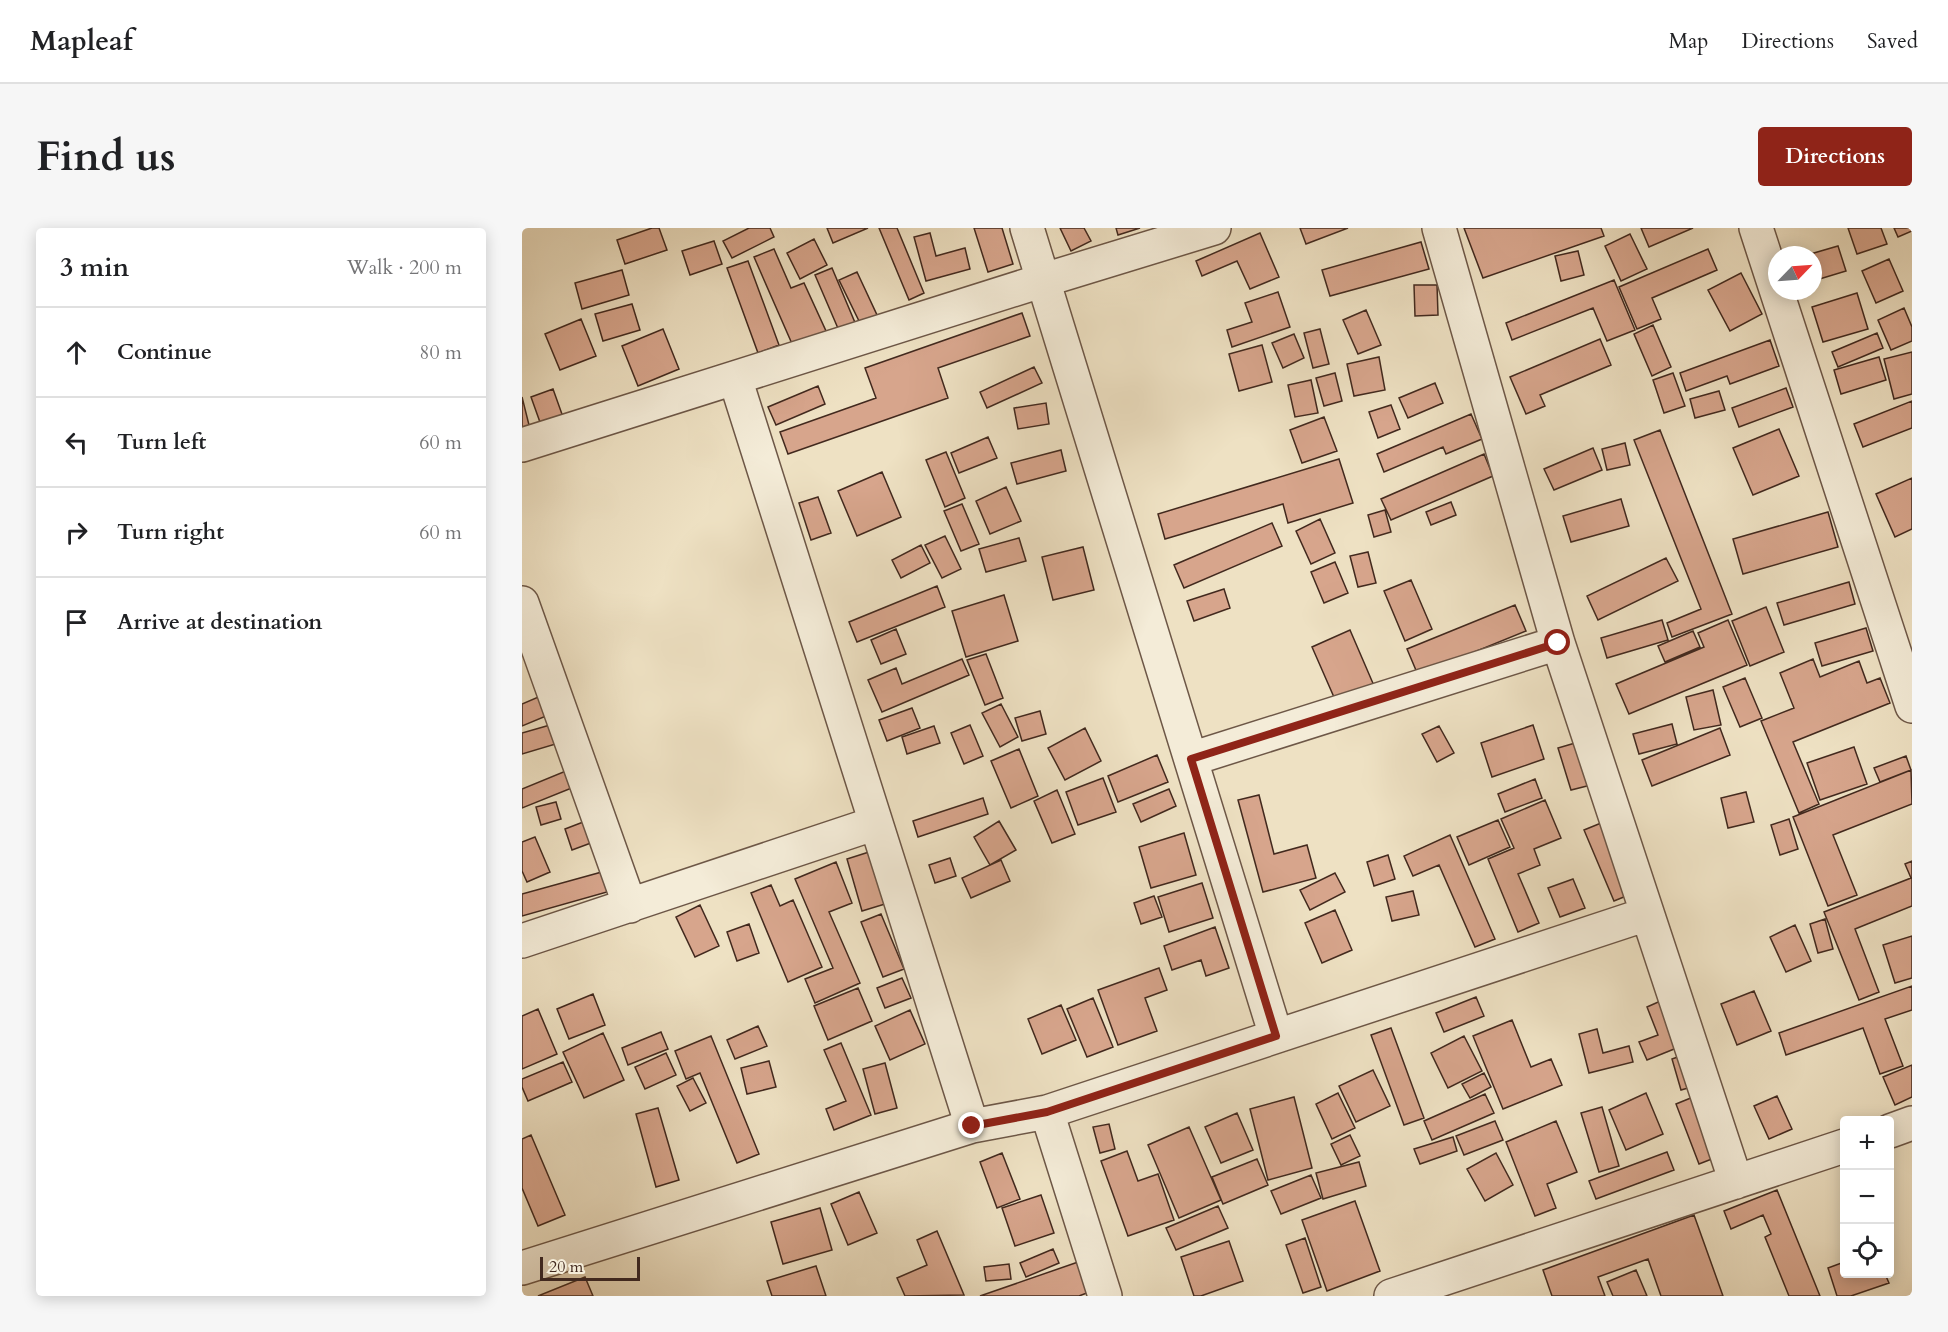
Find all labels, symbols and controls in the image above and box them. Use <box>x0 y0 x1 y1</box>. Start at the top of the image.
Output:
text: Mapleaf <box>30 22 133 60</box>
text: Map <box>1668 27 1708 56</box>
text: Directions <box>1741 27 1834 56</box>
text: Saved <box>1867 27 1918 56</box>
button: Directions <box>1758 127 1912 186</box>
text: Find us <box>36 128 176 185</box>
north arrow <box>1768 246 1822 300</box>
text: 3 min <box>60 250 129 285</box>
text: Walk · 200 m <box>347 254 462 281</box>
icon: ahead <box>60 336 93 369</box>
text: Continue <box>117 337 212 367</box>
text: 80 m <box>419 339 462 366</box>
icon: left <box>60 426 93 459</box>
text: Turn left <box>117 427 206 457</box>
text: 60 m <box>419 429 462 456</box>
icon: right <box>60 516 93 549</box>
text: Turn right <box>117 517 224 547</box>
text: 60 m <box>419 519 462 546</box>
icon: arrive <box>60 606 93 639</box>
text: Arrive at destination <box>117 607 322 637</box>
route start <box>1544 629 1570 655</box>
route end <box>958 1112 984 1138</box>
map controls <box>1840 1116 1894 1278</box>
button: + <box>1840 1116 1894 1170</box>
button: − <box>1840 1170 1894 1224</box>
button: locate <box>1840 1224 1894 1278</box>
scale bar <box>540 1254 640 1282</box>
text: 20 m <box>549 1256 583 1278</box>

